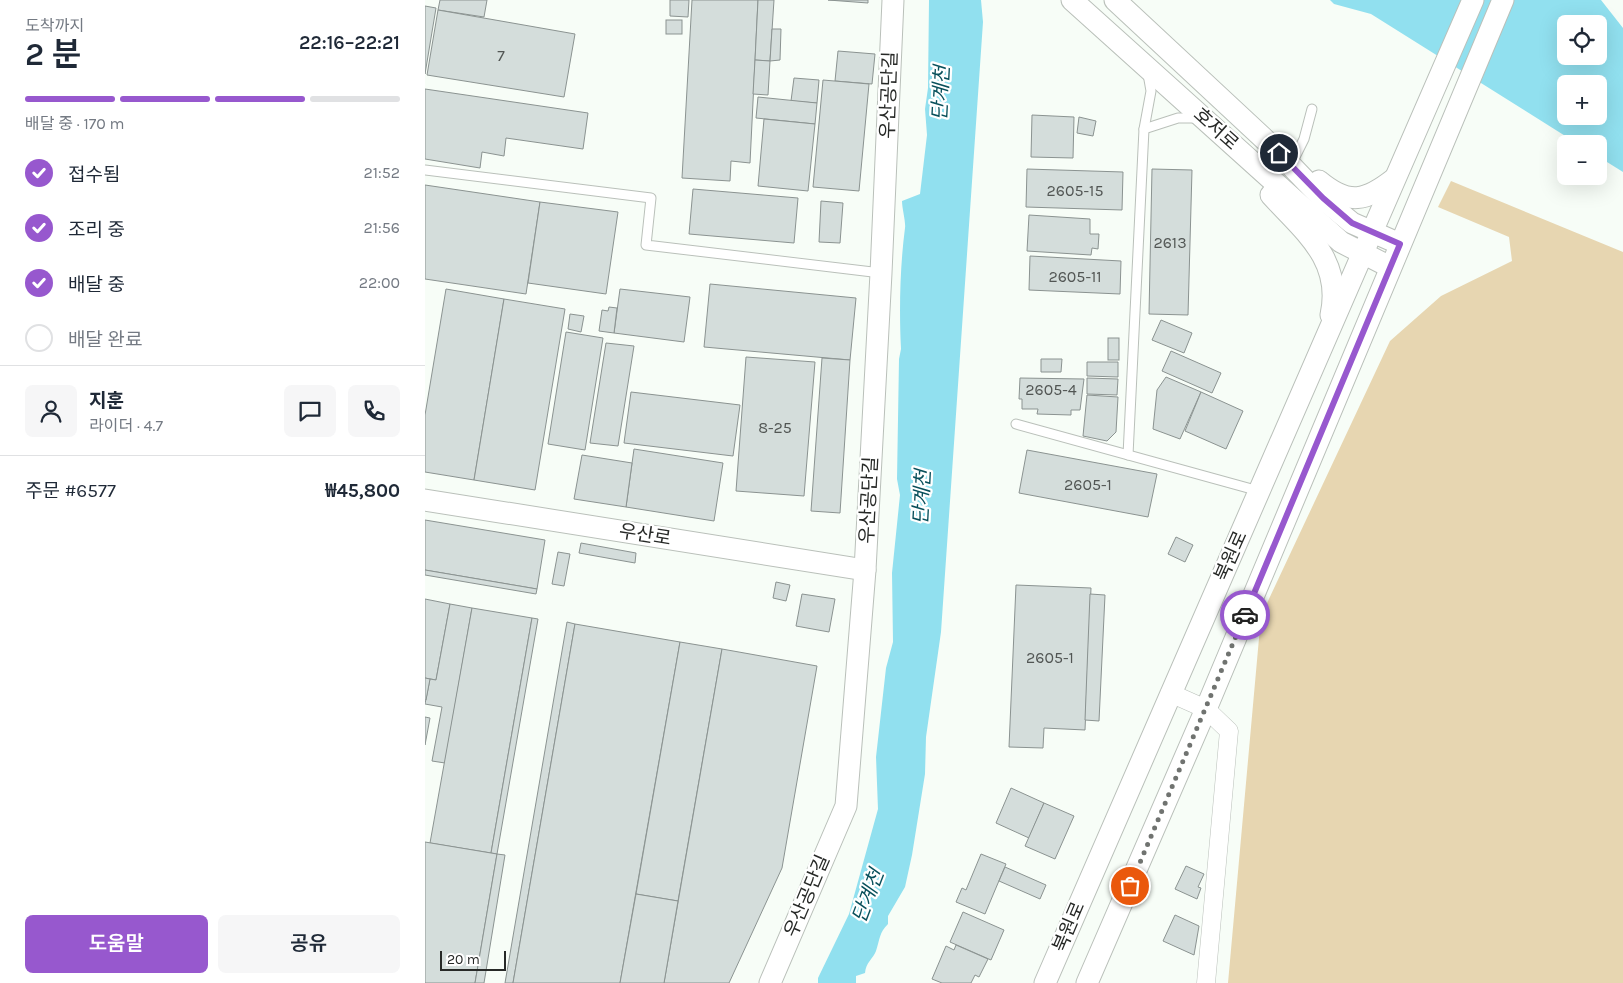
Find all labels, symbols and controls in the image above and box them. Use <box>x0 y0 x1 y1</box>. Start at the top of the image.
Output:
map controls <box>1557 15 1607 185</box>
button: locate <box>1557 15 1607 65</box>
text: 도착까지 <box>25 16 84 35</box>
text: 22:16–22:21 <box>299 32 400 54</box>
text: 2 분 <box>25 36 82 73</box>
house number: 7 <box>497 46 505 65</box>
street label: 우산공단길 <box>876 51 902 139</box>
water label: 단계천 <box>928 62 954 121</box>
button: + <box>1557 75 1607 125</box>
street label: 호저로 <box>1189 103 1243 155</box>
text: 배달 중 · 170 m <box>25 114 124 133</box>
pin <box>1258 132 1300 174</box>
button: − <box>1557 135 1607 185</box>
icon: home <box>1265 139 1293 167</box>
icon: check <box>25 159 53 187</box>
text: 21:52 <box>363 163 400 182</box>
text: 접수됨 <box>68 164 120 186</box>
house number: 2605-15 <box>1047 181 1103 200</box>
icon: check <box>25 214 53 242</box>
text: 21:56 <box>364 218 400 237</box>
text: 조리 중 <box>68 219 125 241</box>
house number: 2613 <box>1153 233 1187 252</box>
house number: 2605-11 <box>1048 267 1102 286</box>
icon: check <box>25 269 53 297</box>
text: 22:00 <box>359 273 400 292</box>
text: 배달 중 <box>68 274 125 296</box>
text: 배달 완료 <box>68 329 142 351</box>
house number: 2605-4 <box>1025 380 1077 399</box>
button: person <box>25 385 77 437</box>
button: chat <box>284 385 336 437</box>
button: phone <box>348 385 400 437</box>
text: 지훈 <box>89 390 124 412</box>
text: 라이더 · 4.7 <box>89 416 163 435</box>
house number: 8-25 <box>758 418 792 437</box>
street label: 우산공단길 <box>856 456 882 544</box>
water label: 단계천 <box>909 466 935 525</box>
house number: 2605-1 <box>1064 475 1112 494</box>
text: 주문 #6577 <box>25 480 116 502</box>
text: ₩45,800 <box>325 480 400 502</box>
street label: 우산로 <box>617 520 673 550</box>
street label: 북원로 <box>1210 528 1252 584</box>
courier <box>1220 590 1270 640</box>
icon: car <box>1231 601 1259 629</box>
house number: 2605-1 <box>1026 648 1074 667</box>
street label: 우산공단길 <box>780 851 834 941</box>
water label: 단계천 <box>847 864 890 926</box>
pin <box>1109 865 1151 907</box>
icon: bag <box>1116 872 1144 900</box>
street label: 북원로 <box>1049 899 1089 955</box>
button: 도움말 <box>25 915 208 973</box>
button: 공유 <box>218 915 400 973</box>
scale bar <box>440 948 506 971</box>
text: 20 m <box>447 951 480 968</box>

